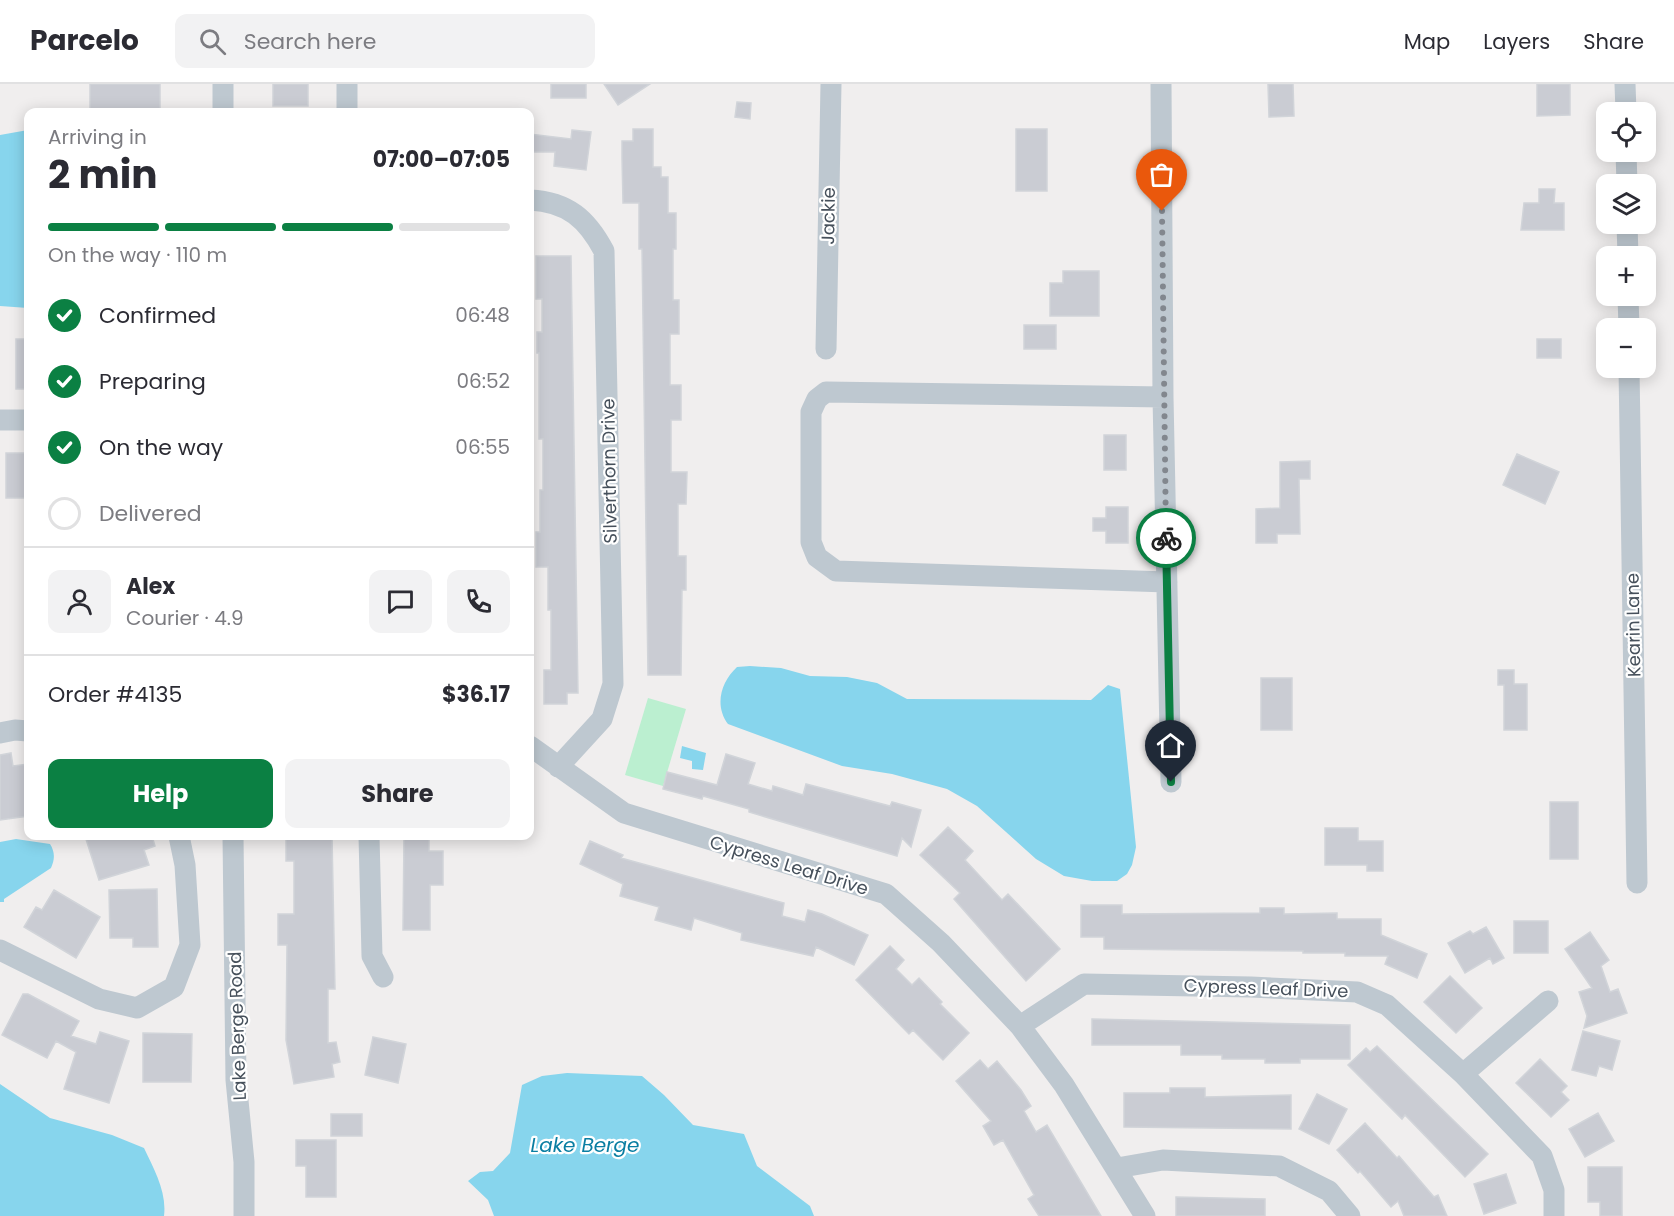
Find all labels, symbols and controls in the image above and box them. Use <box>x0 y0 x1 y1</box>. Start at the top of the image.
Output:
search box <box>175 14 595 68</box>
text: Parcelo <box>30 21 139 60</box>
icon: search <box>196 25 229 58</box>
text: Search here <box>244 26 376 57</box>
text: Map <box>1404 27 1450 56</box>
text: Layers <box>1483 27 1550 56</box>
text: Share <box>1583 27 1644 56</box>
map controls <box>1596 102 1656 378</box>
button: locate <box>1596 102 1656 162</box>
text: Arriving in <box>48 123 147 151</box>
text: 07:00–07:05 <box>373 144 510 175</box>
text: 2 min <box>48 147 158 202</box>
pin <box>1136 149 1187 211</box>
icon: bag <box>1145 158 1178 191</box>
button: layers <box>1596 174 1656 234</box>
street label: Jackie <box>815 187 841 245</box>
text: On the way · 110 m <box>48 241 227 269</box>
button: + <box>1596 246 1656 306</box>
icon: check <box>48 299 81 332</box>
text: Confirmed <box>99 300 216 331</box>
text: 06:48 <box>455 301 510 329</box>
button: − <box>1596 318 1656 378</box>
icon: check <box>48 365 81 398</box>
text: Preparing <box>99 366 206 397</box>
text: 06:52 <box>456 367 510 395</box>
street label: Silverthorn Drive <box>595 398 623 544</box>
icon: check <box>48 431 81 464</box>
text: On the way <box>99 432 223 463</box>
text: 06:55 <box>455 433 510 461</box>
text: Delivered <box>99 498 202 529</box>
courier <box>1136 508 1196 568</box>
icon: bike <box>1150 522 1183 555</box>
button: person <box>48 570 111 633</box>
button: chat <box>369 570 432 633</box>
button: phone <box>447 570 510 633</box>
text: Alex <box>126 571 175 602</box>
street label: Kearin Lane <box>1620 573 1646 677</box>
text: Courier · 4.9 <box>126 604 244 632</box>
text: Order #4135 <box>48 679 182 710</box>
text: $36.17 <box>442 679 510 710</box>
pin <box>1145 720 1196 782</box>
icon: home <box>1154 729 1187 762</box>
button: Help <box>48 759 273 828</box>
button: Share <box>285 759 510 828</box>
street label: Cypress Leaf Drive <box>707 829 871 901</box>
street label: Lake Berge Road <box>222 951 252 1101</box>
street label: Cypress Leaf Drive <box>1183 973 1349 1003</box>
water label: Lake Berge <box>531 1131 639 1159</box>

